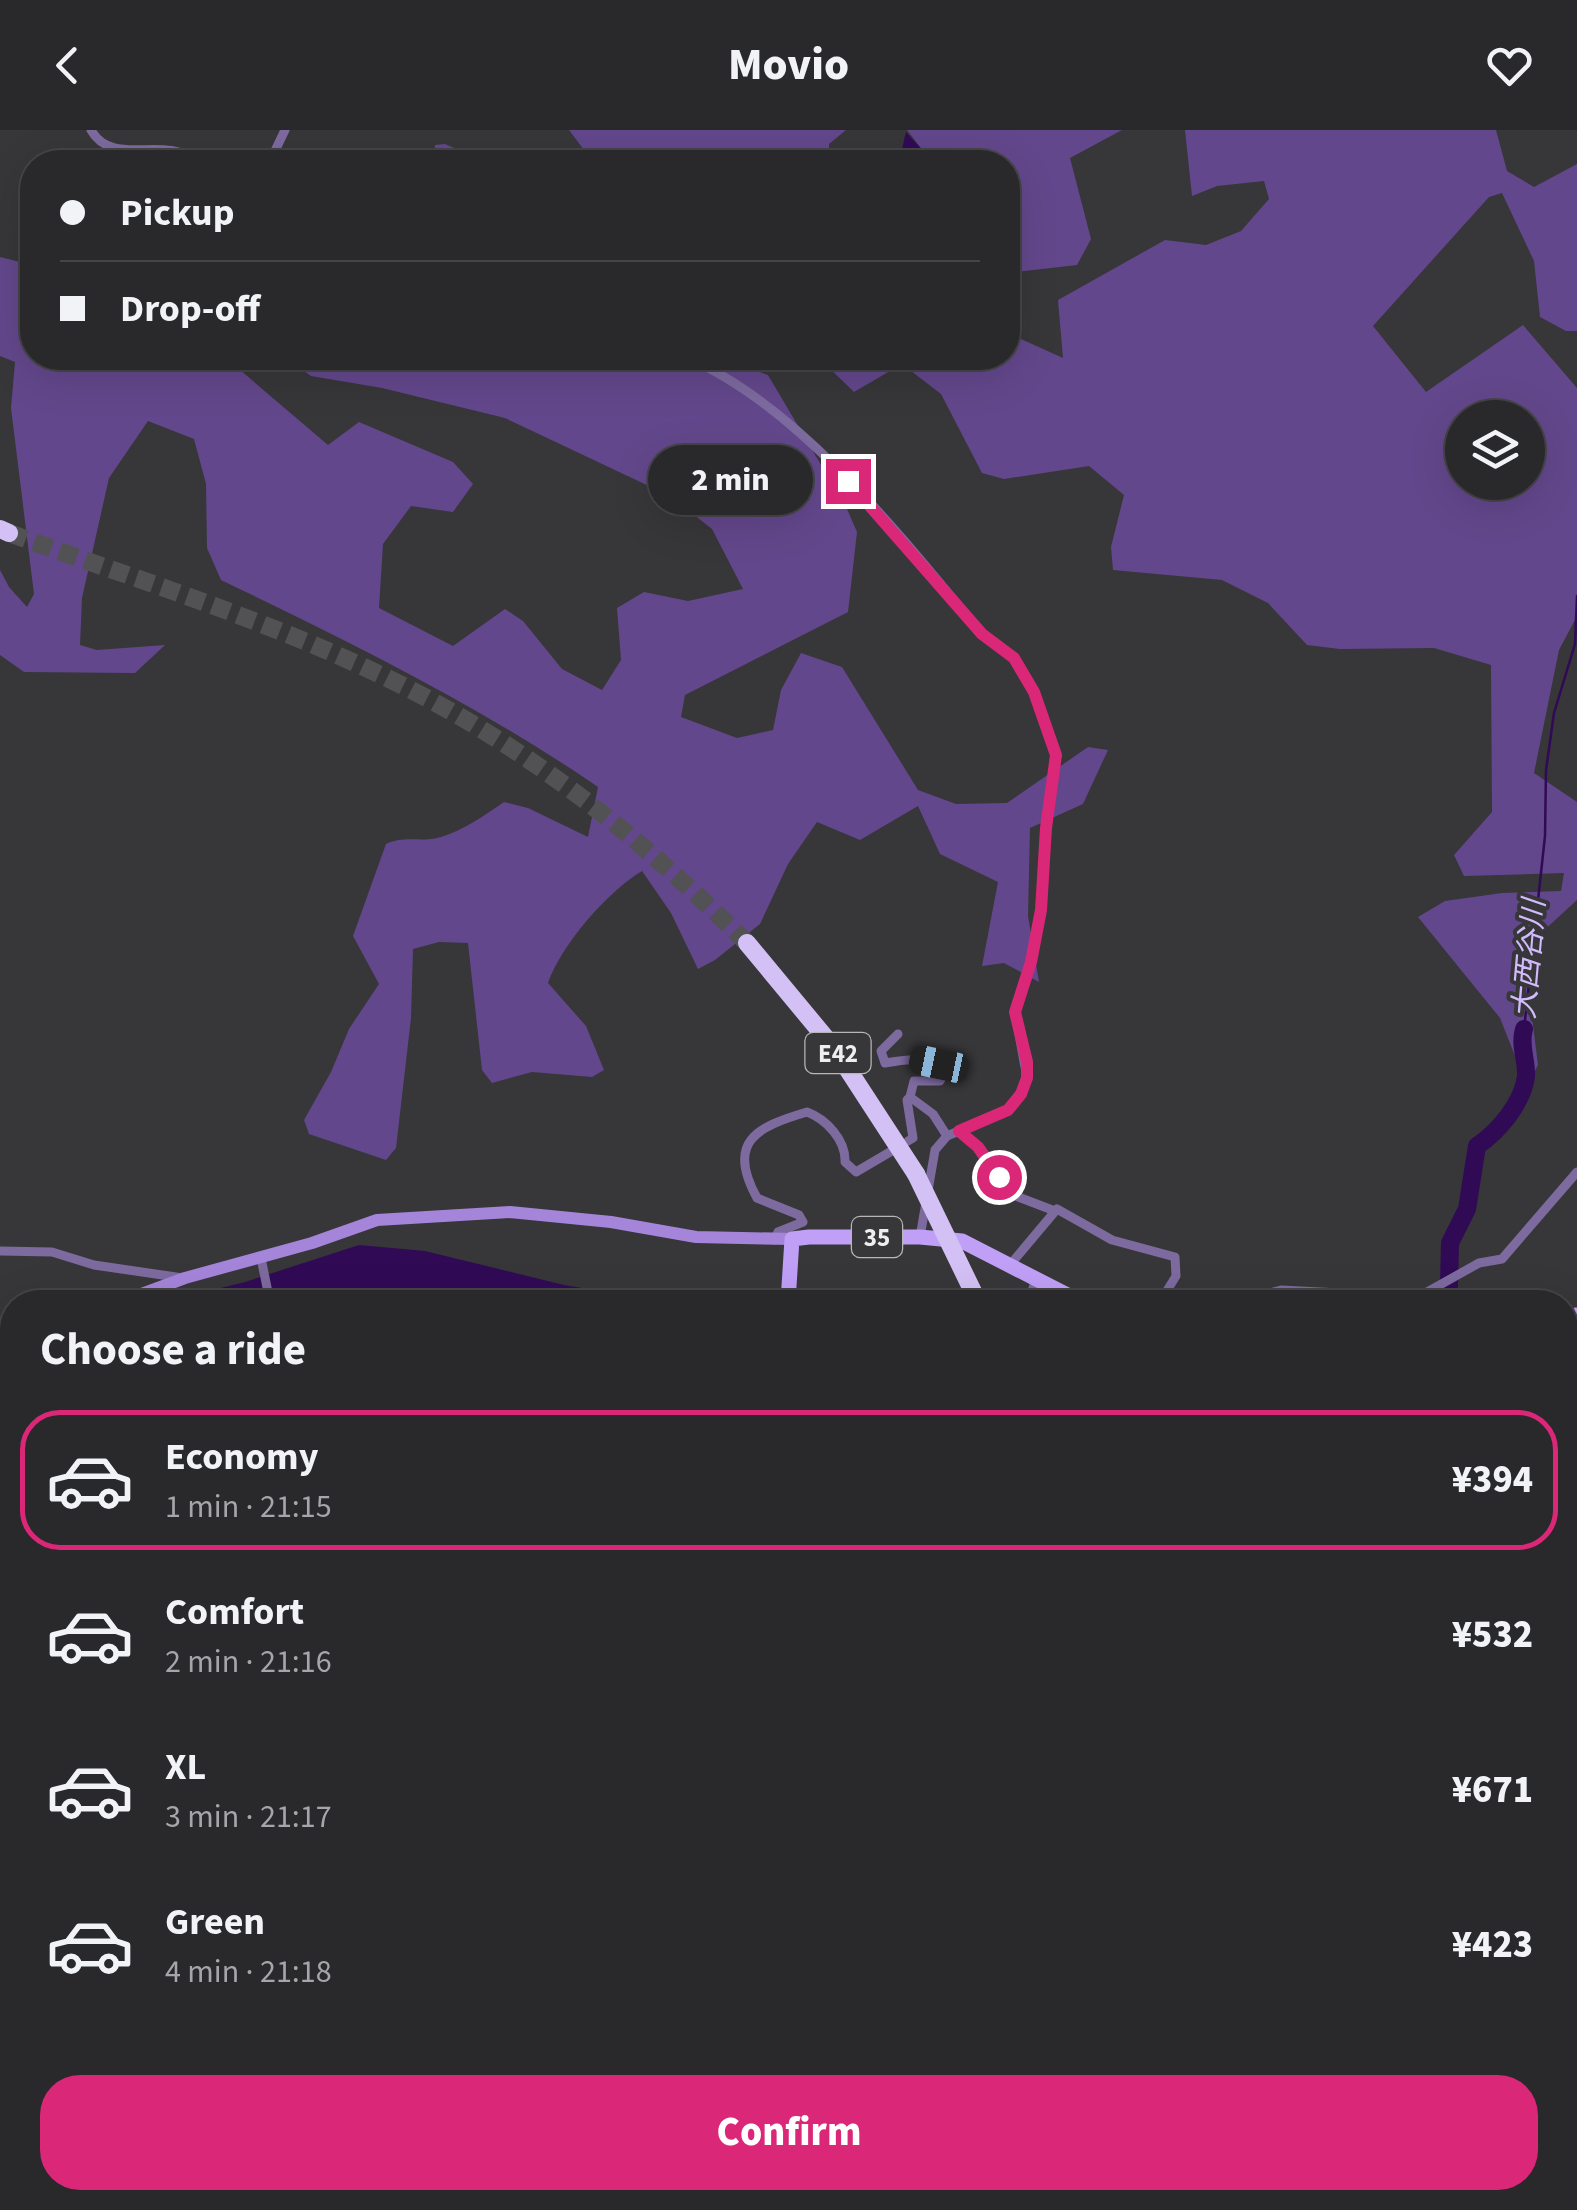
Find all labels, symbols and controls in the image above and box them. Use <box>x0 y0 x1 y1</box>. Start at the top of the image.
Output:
text: Movio <box>728 33 849 97</box>
icon: back <box>40 38 95 93</box>
icon: heart <box>1482 38 1537 93</box>
text: Pickup <box>120 186 234 240</box>
text: Drop-off <box>120 282 260 336</box>
map controls <box>1445 400 1545 500</box>
button: layers <box>1445 400 1545 500</box>
callout: 2 min <box>648 446 813 516</box>
text: 2 min <box>691 457 770 503</box>
route end <box>826 459 871 504</box>
water label: 大西谷川 <box>1503 894 1556 1021</box>
road number: E42 <box>806 1033 870 1073</box>
car <box>907 1043 971 1085</box>
route start <box>977 1155 1022 1200</box>
road number: 35 <box>852 1217 902 1257</box>
text: Choose a ride <box>40 1318 306 1382</box>
text: Economy <box>165 1430 318 1484</box>
icon: car <box>45 1435 135 1525</box>
text: ¥394 <box>1452 1453 1533 1507</box>
text: 1 min · 21:15 <box>165 1484 332 1530</box>
text: Comfort <box>165 1585 304 1639</box>
icon: car <box>45 1590 135 1680</box>
text: ¥532 <box>1452 1608 1533 1662</box>
text: 2 min · 21:16 <box>165 1639 332 1685</box>
text: XL <box>165 1740 206 1794</box>
icon: car <box>45 1745 135 1835</box>
text: ¥671 <box>1452 1763 1533 1817</box>
text: 3 min · 21:17 <box>165 1794 332 1840</box>
text: Green <box>165 1895 265 1949</box>
icon: car <box>45 1900 135 1990</box>
text: ¥423 <box>1452 1918 1533 1972</box>
text: 4 min · 21:18 <box>165 1949 332 1995</box>
button: Confirm <box>40 2075 1538 2190</box>

